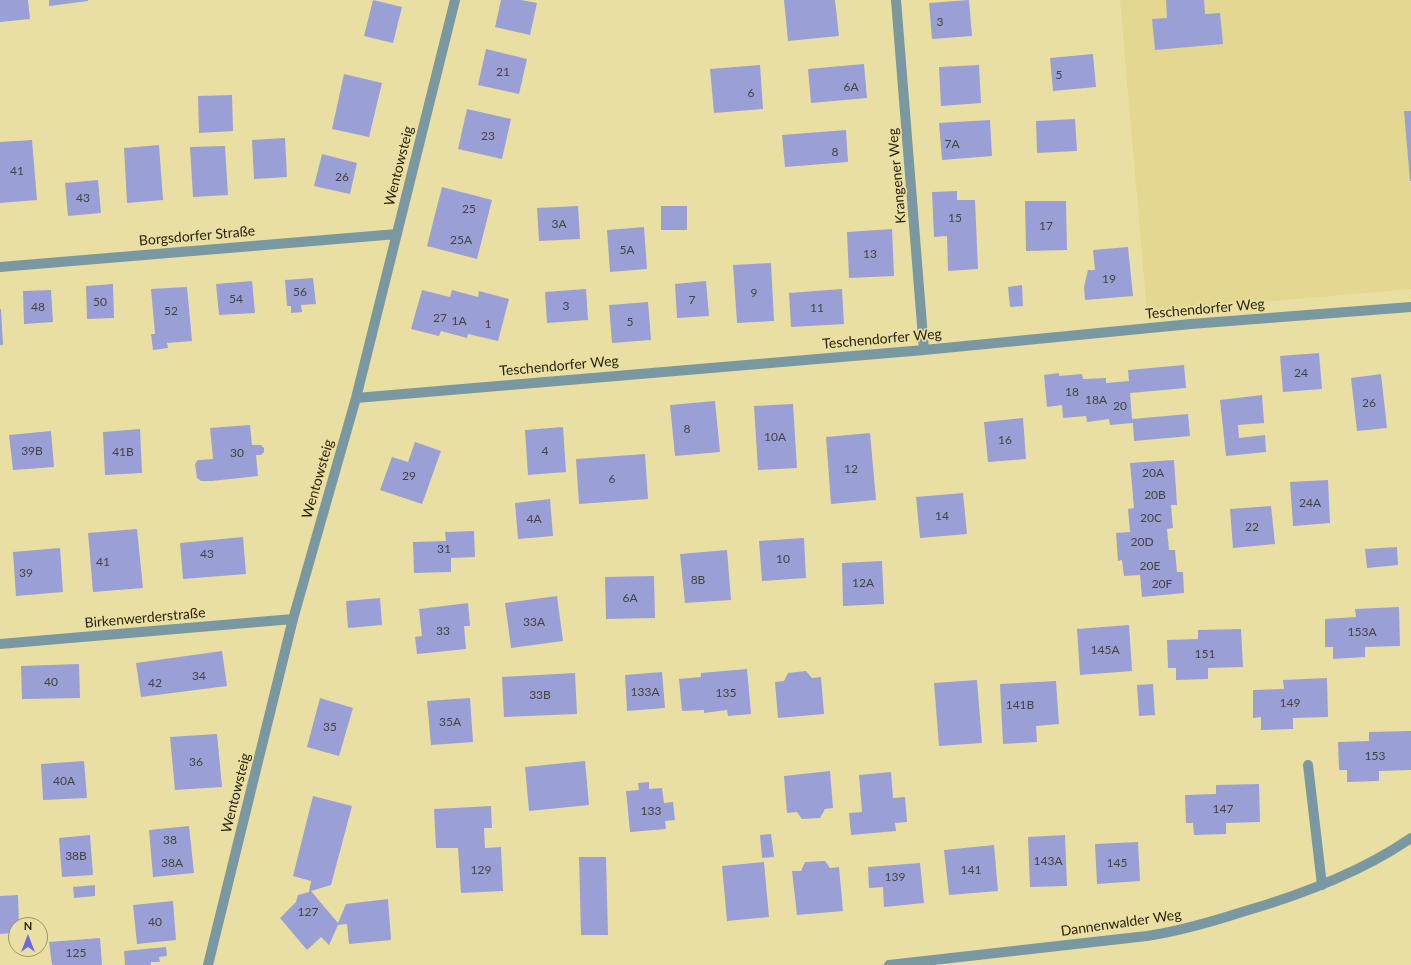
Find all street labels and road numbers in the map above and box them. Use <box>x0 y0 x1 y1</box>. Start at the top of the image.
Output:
street label: Wentowsteig <box>381 124 417 208</box>
street label: Krangener Weg <box>884 128 910 224</box>
street label: Borgsdorfer Straße <box>138 223 256 249</box>
street label: Teschendorfer Weg <box>1145 295 1265 323</box>
street label: Teschendorfer Weg <box>822 325 942 353</box>
street label: Teschendorfer Weg <box>499 352 619 380</box>
street label: Wentowsteig <box>299 437 337 521</box>
street label: Birkenwerderstraße <box>84 604 206 632</box>
street label: Wentowsteig <box>218 751 254 835</box>
street label: Dannenwalder Weg <box>1060 906 1182 940</box>

